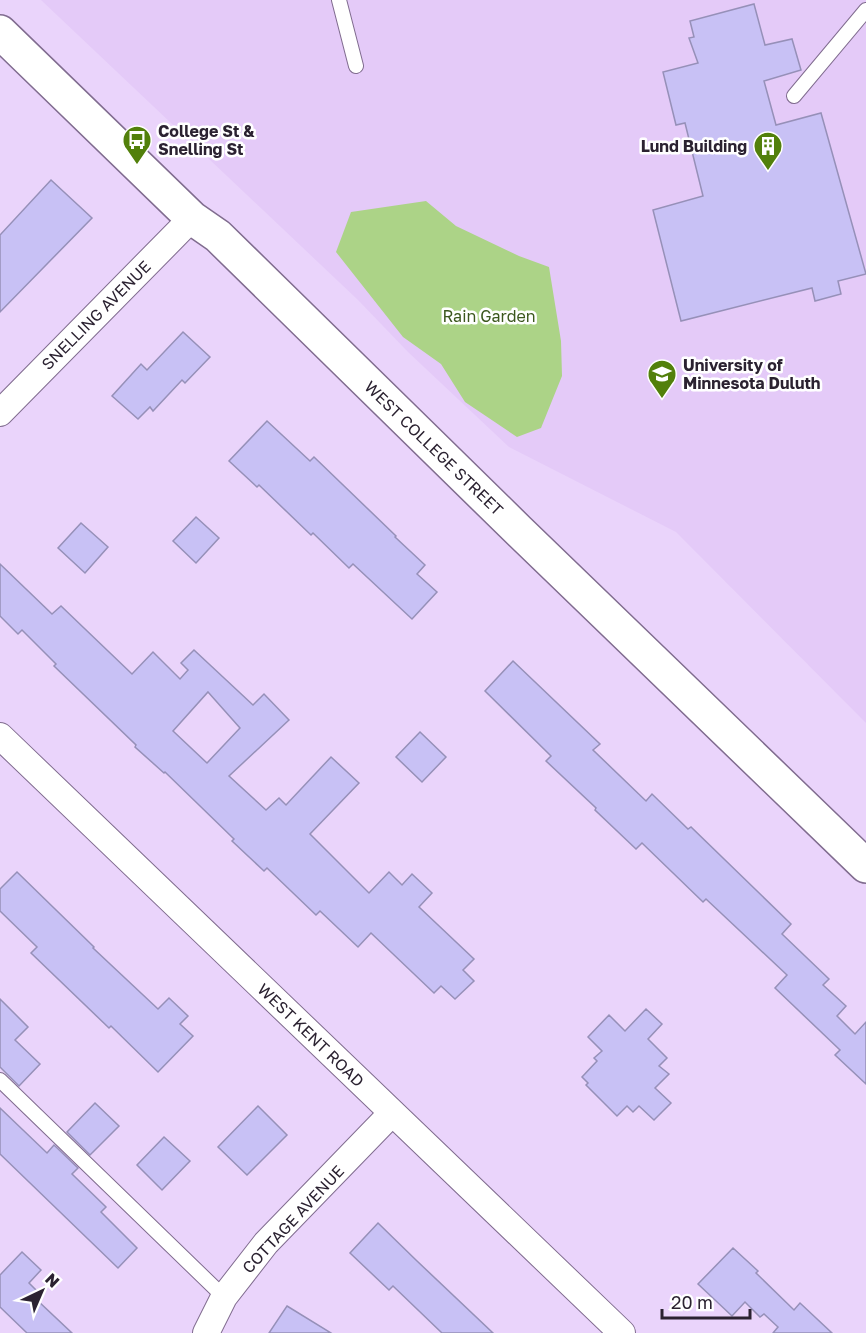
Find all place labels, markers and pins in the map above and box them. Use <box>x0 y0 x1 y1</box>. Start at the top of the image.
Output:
place label: College St & Snelling St <box>158 121 255 159</box>
bus stop icon: College St & Snelling St <box>121 124 153 166</box>
building icon: Lund Building <box>752 130 784 172</box>
place label: Lund Building <box>641 136 747 156</box>
place label: University of Minnesota Duluth <box>683 355 821 393</box>
school or university icon: University of Minnesota Duluth <box>646 358 678 400</box>

